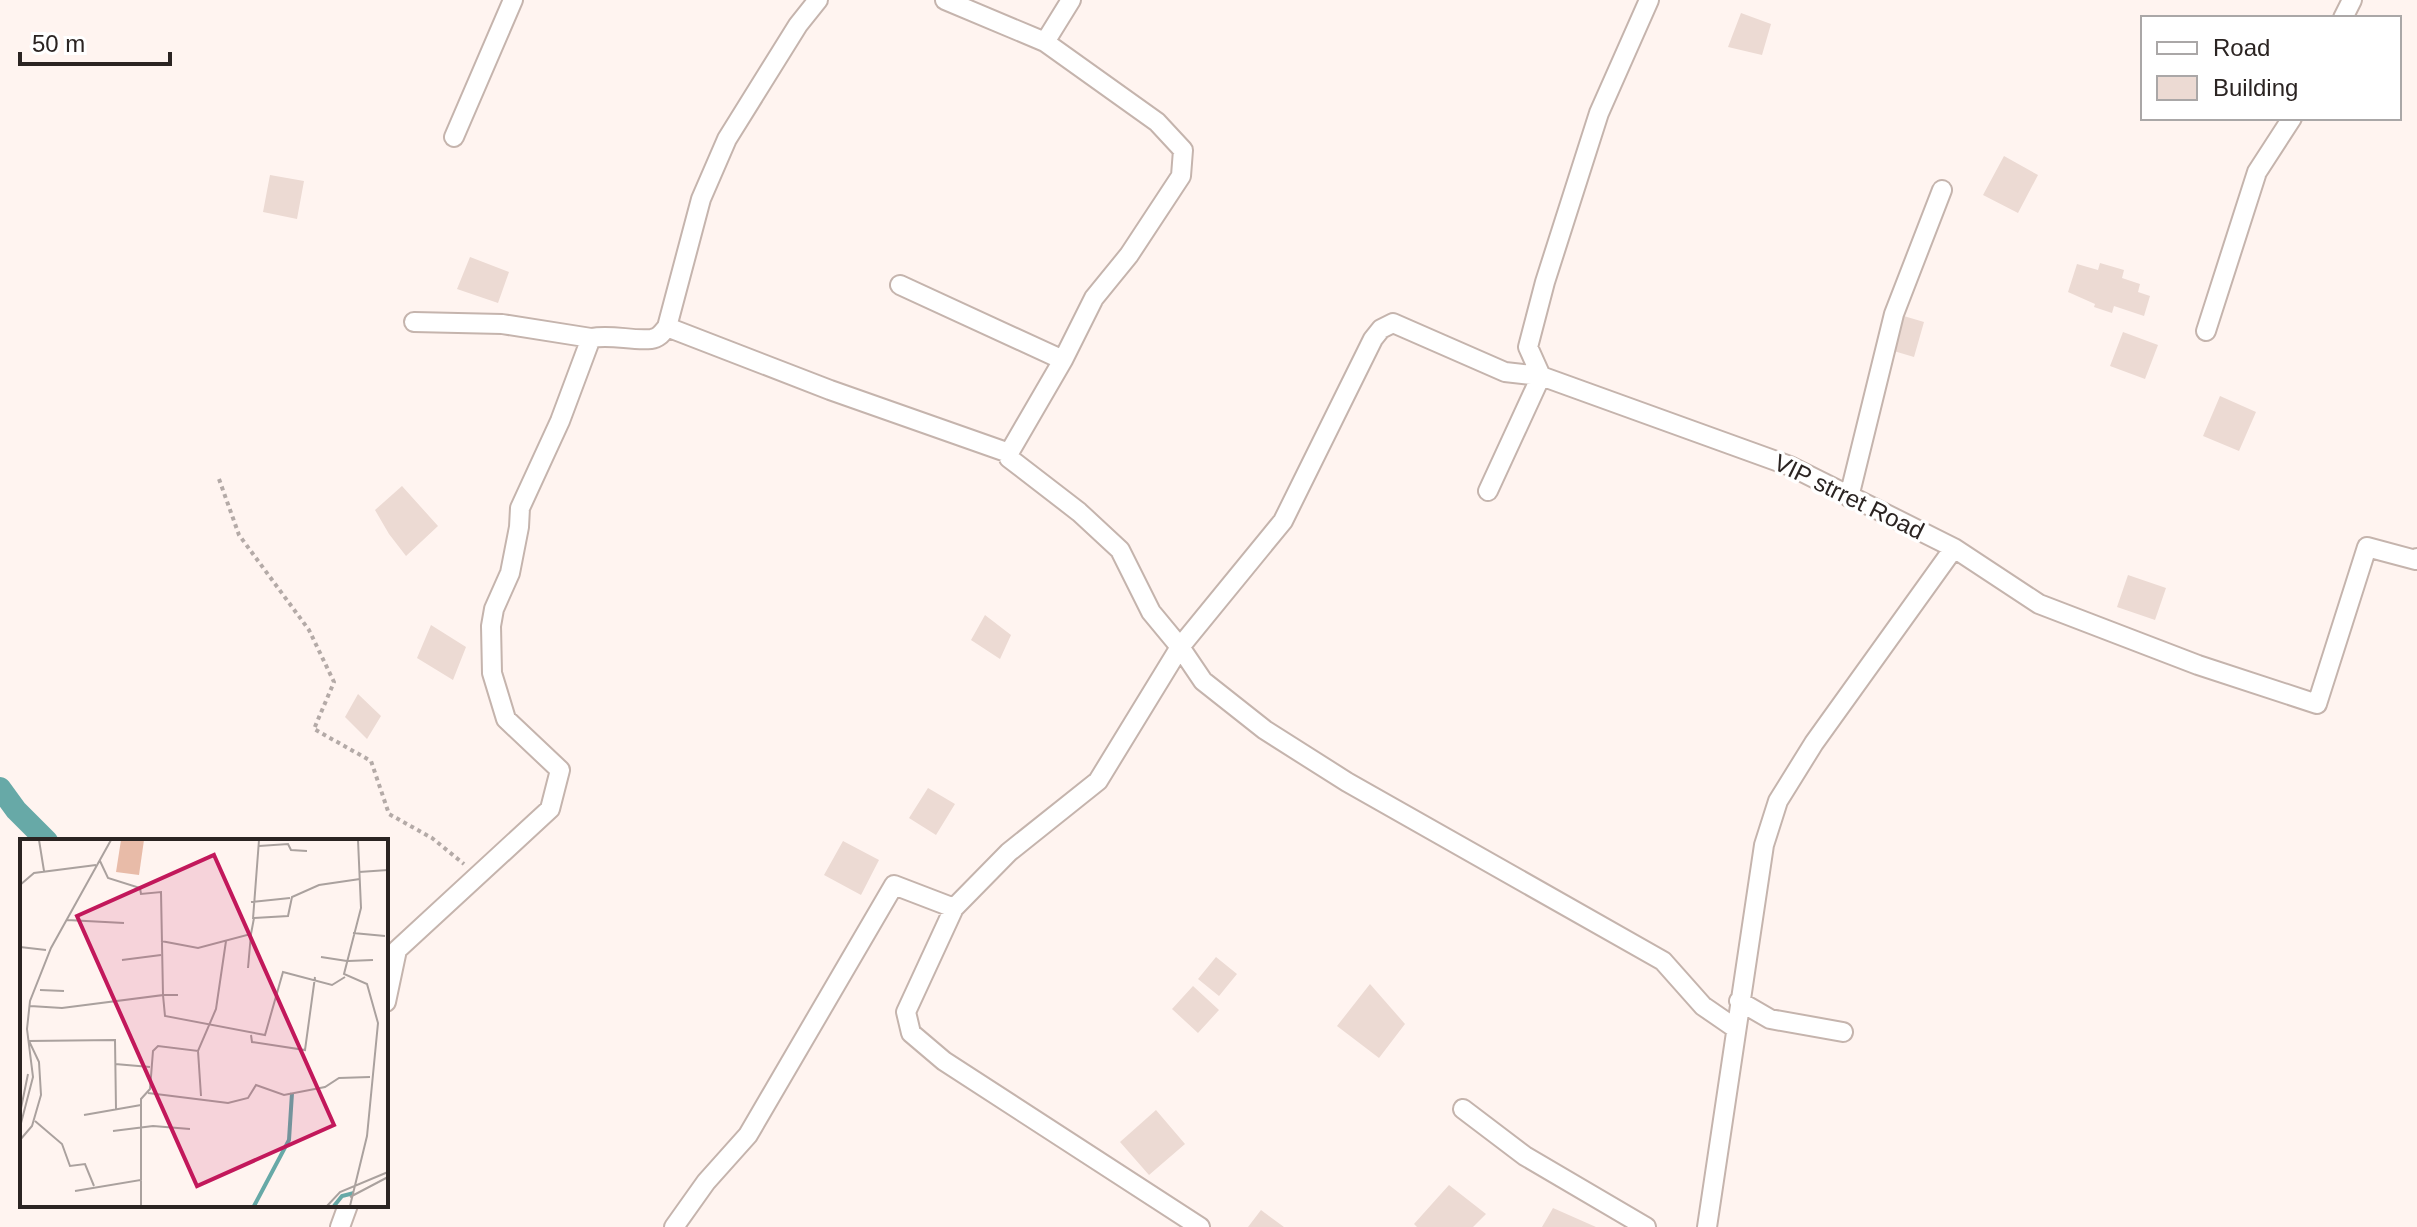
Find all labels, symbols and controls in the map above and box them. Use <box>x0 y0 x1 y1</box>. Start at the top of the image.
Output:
scale bar <box>20 16 170 66</box>
legend <box>2141 16 2401 120</box>
text: 50 m <box>32 30 85 57</box>
text: Road <box>2213 34 2270 61</box>
text: Building <box>2213 74 2298 101</box>
street label: VIP strret Road <box>1770 449 1929 545</box>
inset map <box>20 839 388 1207</box>

